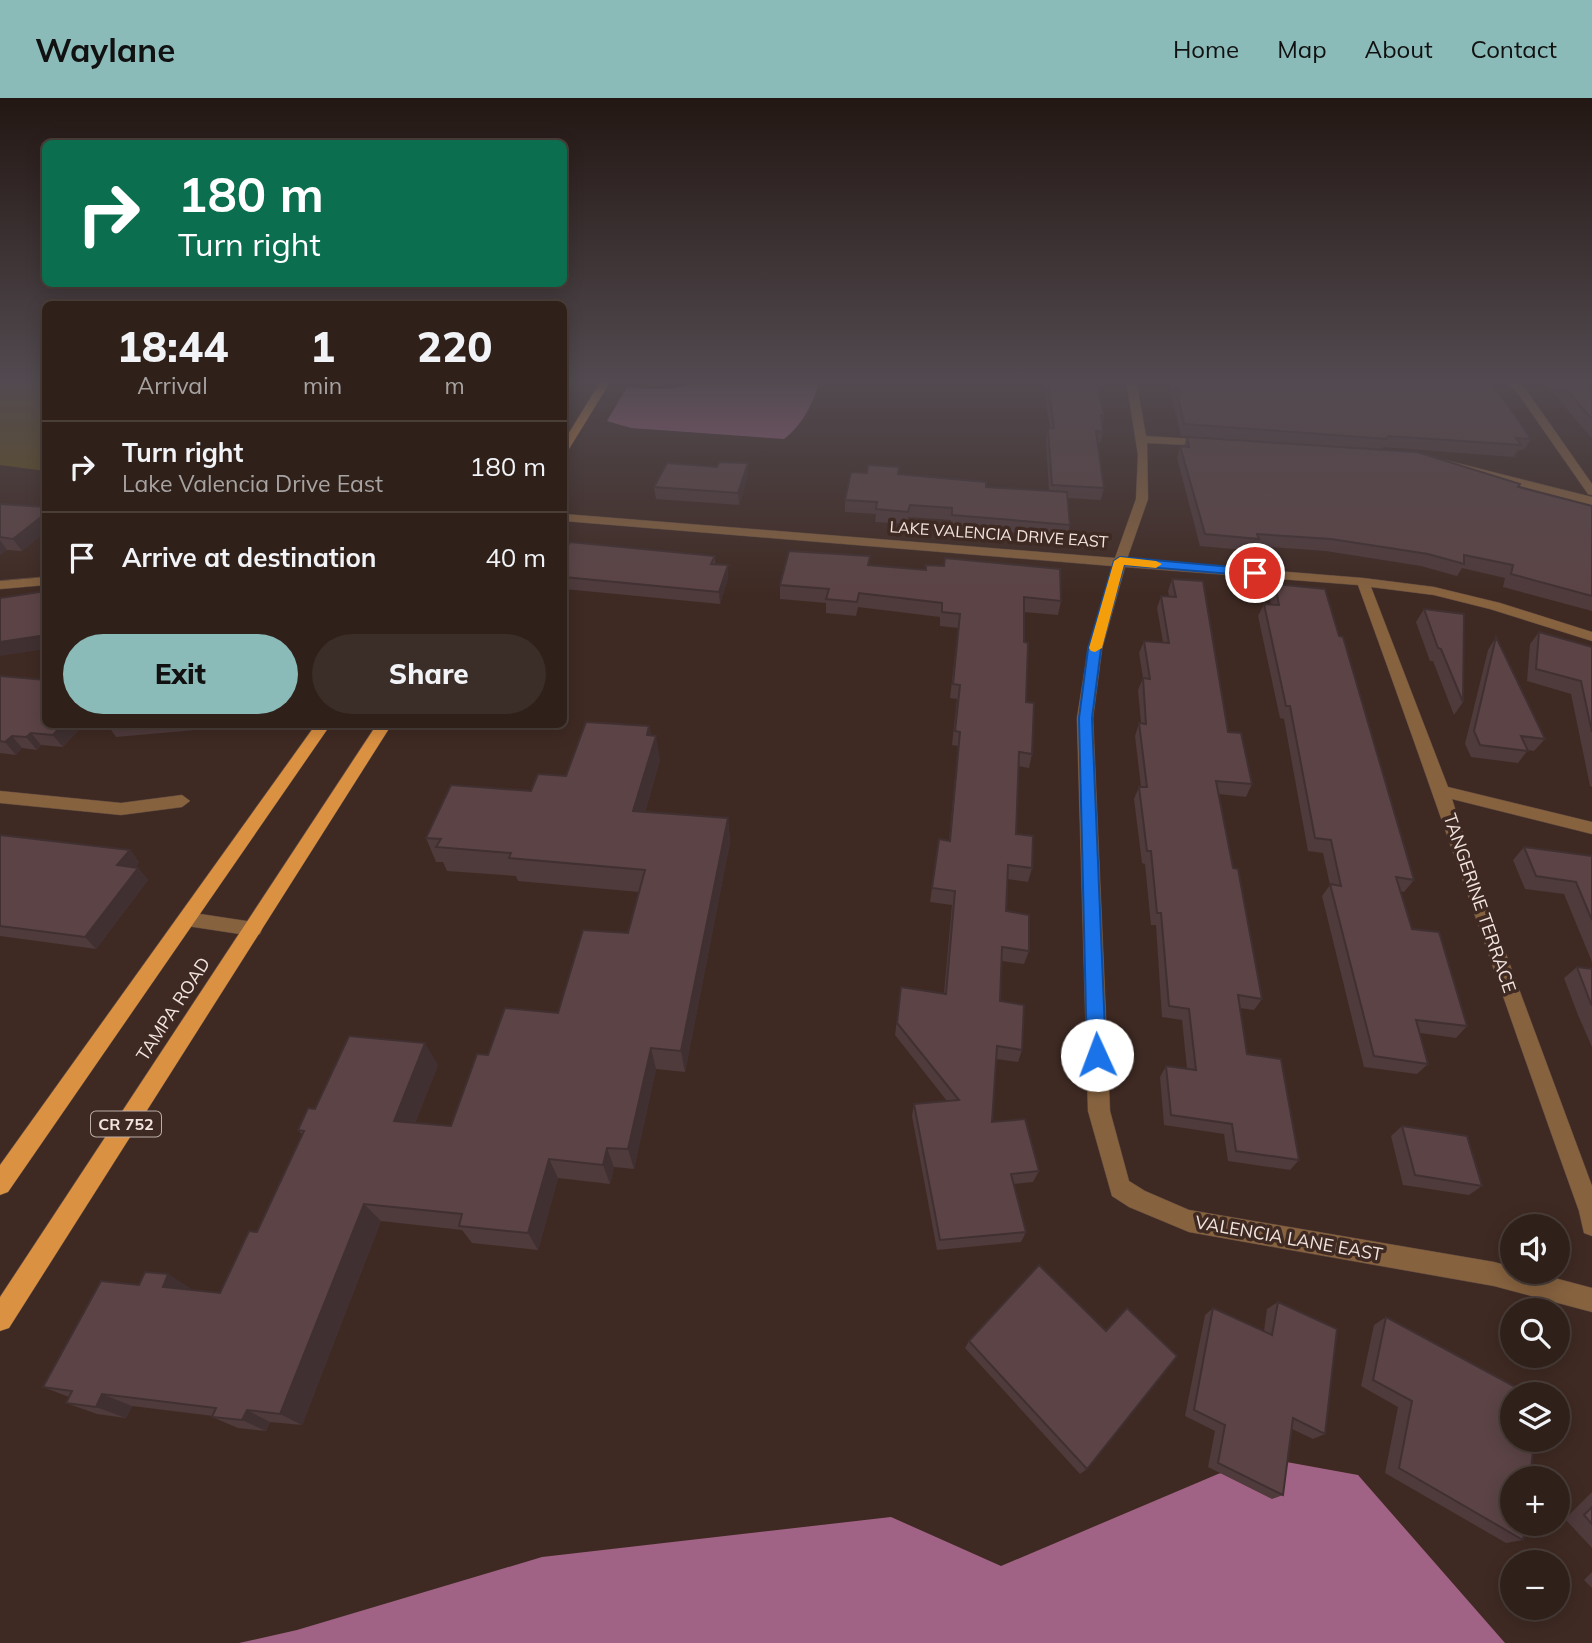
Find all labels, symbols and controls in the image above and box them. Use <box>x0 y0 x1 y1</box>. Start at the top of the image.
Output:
text: Waylane <box>35 29 175 70</box>
text: Home <box>1173 34 1239 64</box>
text: Map <box>1277 34 1327 64</box>
text: About <box>1365 34 1433 64</box>
text: Contact <box>1471 34 1557 64</box>
text: 180 m <box>178 163 324 224</box>
icon: right <box>63 168 154 259</box>
text: Turn right <box>178 224 321 264</box>
text: 18:44 <box>117 320 228 373</box>
text: 1 <box>310 320 335 373</box>
text: 220 <box>417 320 492 373</box>
text: Arrival <box>137 371 208 400</box>
text: min <box>303 371 342 400</box>
text: m <box>444 371 465 400</box>
text: Turn right <box>122 436 243 469</box>
icon: right <box>63 448 101 486</box>
text: 180 m <box>470 450 546 483</box>
text: Lake Valencia Drive East <box>122 469 383 498</box>
street label: LAKE VALENCIA DRIVE EAST <box>889 516 1109 552</box>
icon: arrive <box>63 539 101 577</box>
text: Arrive at destination <box>122 541 377 574</box>
text: 40 m <box>485 541 546 574</box>
pin <box>1225 543 1285 603</box>
icon: arrive <box>1236 554 1274 592</box>
button: Exit <box>63 634 298 714</box>
button: Share <box>312 634 546 714</box>
street label: TANGERINE TERRACE <box>1439 810 1521 996</box>
street label: TAMPA ROAD <box>131 953 215 1065</box>
position arrow <box>1060 1018 1134 1092</box>
road number: CR 752 <box>91 1112 161 1136</box>
street label: VALENCIA LANE EAST <box>1193 1210 1385 1266</box>
map controls <box>1500 1214 1570 1620</box>
button: sound <box>1500 1214 1570 1284</box>
button: search <box>1500 1298 1570 1368</box>
button: layers <box>1500 1382 1570 1452</box>
button: + <box>1500 1466 1570 1536</box>
button: − <box>1500 1550 1570 1620</box>

